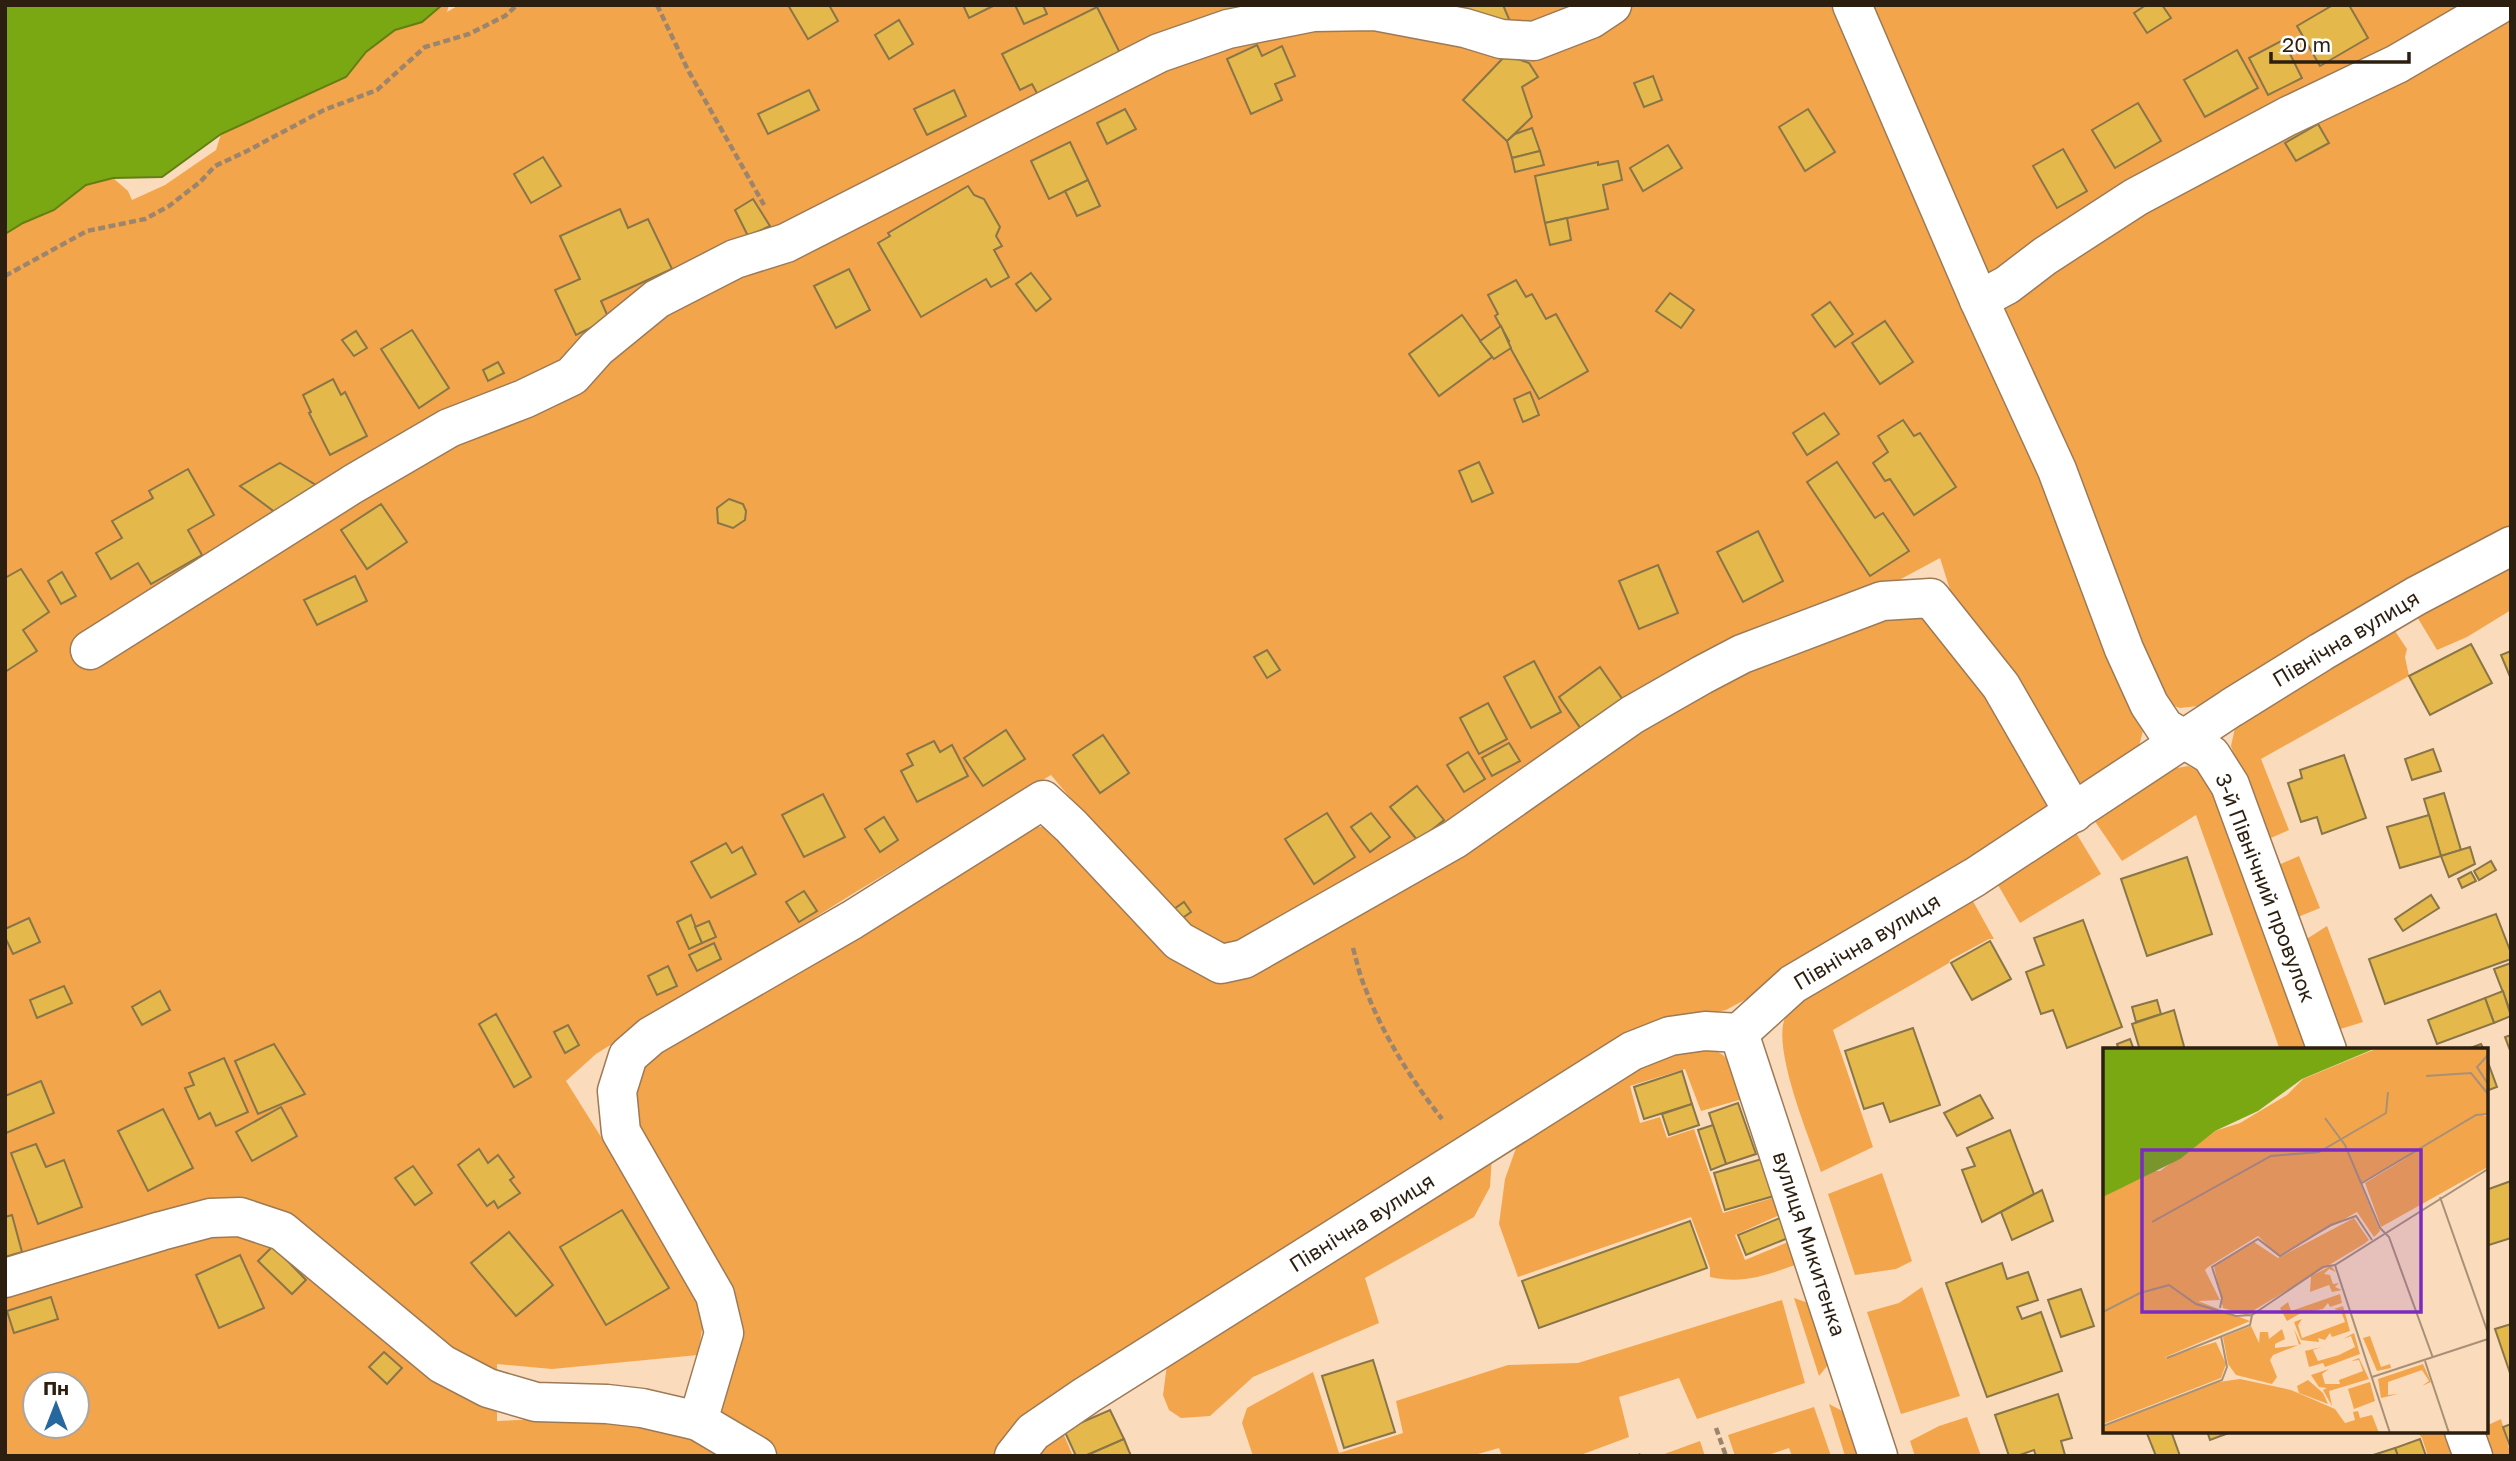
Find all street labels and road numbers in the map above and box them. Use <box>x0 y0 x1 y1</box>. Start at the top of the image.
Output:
street label: Північна вулиця <box>2267 584 2423 692</box>
street label: 3-й Північний провулок <box>2210 769 2322 1006</box>
street label: Північна вулиця <box>1788 887 1944 995</box>
street label: вулиця Микитенка <box>1768 1148 1852 1339</box>
street label: Північна вулиця <box>1284 1167 1439 1277</box>

